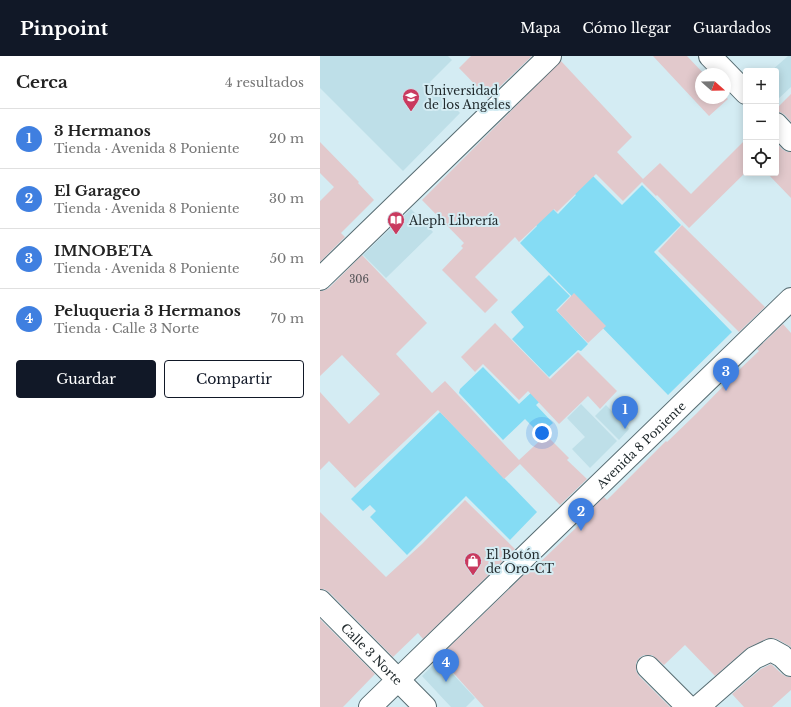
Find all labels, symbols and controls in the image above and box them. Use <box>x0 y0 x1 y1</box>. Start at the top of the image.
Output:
text: Pinpoint <box>20 17 108 40</box>
text: Mapa <box>520 19 560 37</box>
text: Cómo llegar <box>582 19 671 37</box>
text: Guardados <box>693 19 771 37</box>
north arrow <box>695 68 731 104</box>
map controls <box>743 68 779 176</box>
button: + <box>743 68 779 104</box>
text: Cerca <box>16 72 68 93</box>
text: 4 resultados <box>225 74 304 91</box>
place label: Universidad de los Angeles <box>424 83 510 112</box>
school or university icon: Universidad de los Angeles <box>401 87 421 112</box>
button: − <box>743 104 779 140</box>
text: 3 Hermanos <box>54 121 151 140</box>
text: 1 <box>26 130 32 147</box>
text: 20 m <box>269 130 304 147</box>
text: Tienda · Avenida 8 Poniente <box>54 140 240 157</box>
button: locate <box>743 140 779 176</box>
text: El Garageo <box>54 181 140 200</box>
text: 2 <box>25 190 33 207</box>
text: 30 m <box>269 190 304 207</box>
text: Tienda · Avenida 8 Poniente <box>54 200 240 217</box>
library icon: Aleph Librería <box>386 210 406 235</box>
place label: Aleph Librería <box>408 213 499 228</box>
text: IMNOBETA <box>54 241 152 260</box>
text: 3 <box>25 250 33 267</box>
text: 50 m <box>270 250 304 267</box>
text: Tienda · Avenida 8 Poniente <box>54 260 240 277</box>
house number: 306 <box>349 273 369 286</box>
text: Peluqueria 3 Hermanos <box>54 301 241 320</box>
text: 4 <box>25 310 33 327</box>
text: 70 m <box>271 310 304 327</box>
text: Tienda · Calle 3 Norte <box>54 320 199 337</box>
pin: 3 <box>713 358 739 391</box>
button: Guardar <box>16 360 156 398</box>
button: Compartir <box>164 360 304 398</box>
pin: 1 <box>612 396 638 429</box>
street label: Avenida 8 Poniente <box>592 398 689 492</box>
your location <box>532 423 552 443</box>
pin: 2 <box>568 498 594 531</box>
place label: El Botón de Oro-CT <box>486 547 554 576</box>
shop icon: El Botón de Oro-CT <box>463 551 483 576</box>
street label: Calle 3 Norte <box>338 620 406 688</box>
pin: 4 <box>433 649 459 682</box>

